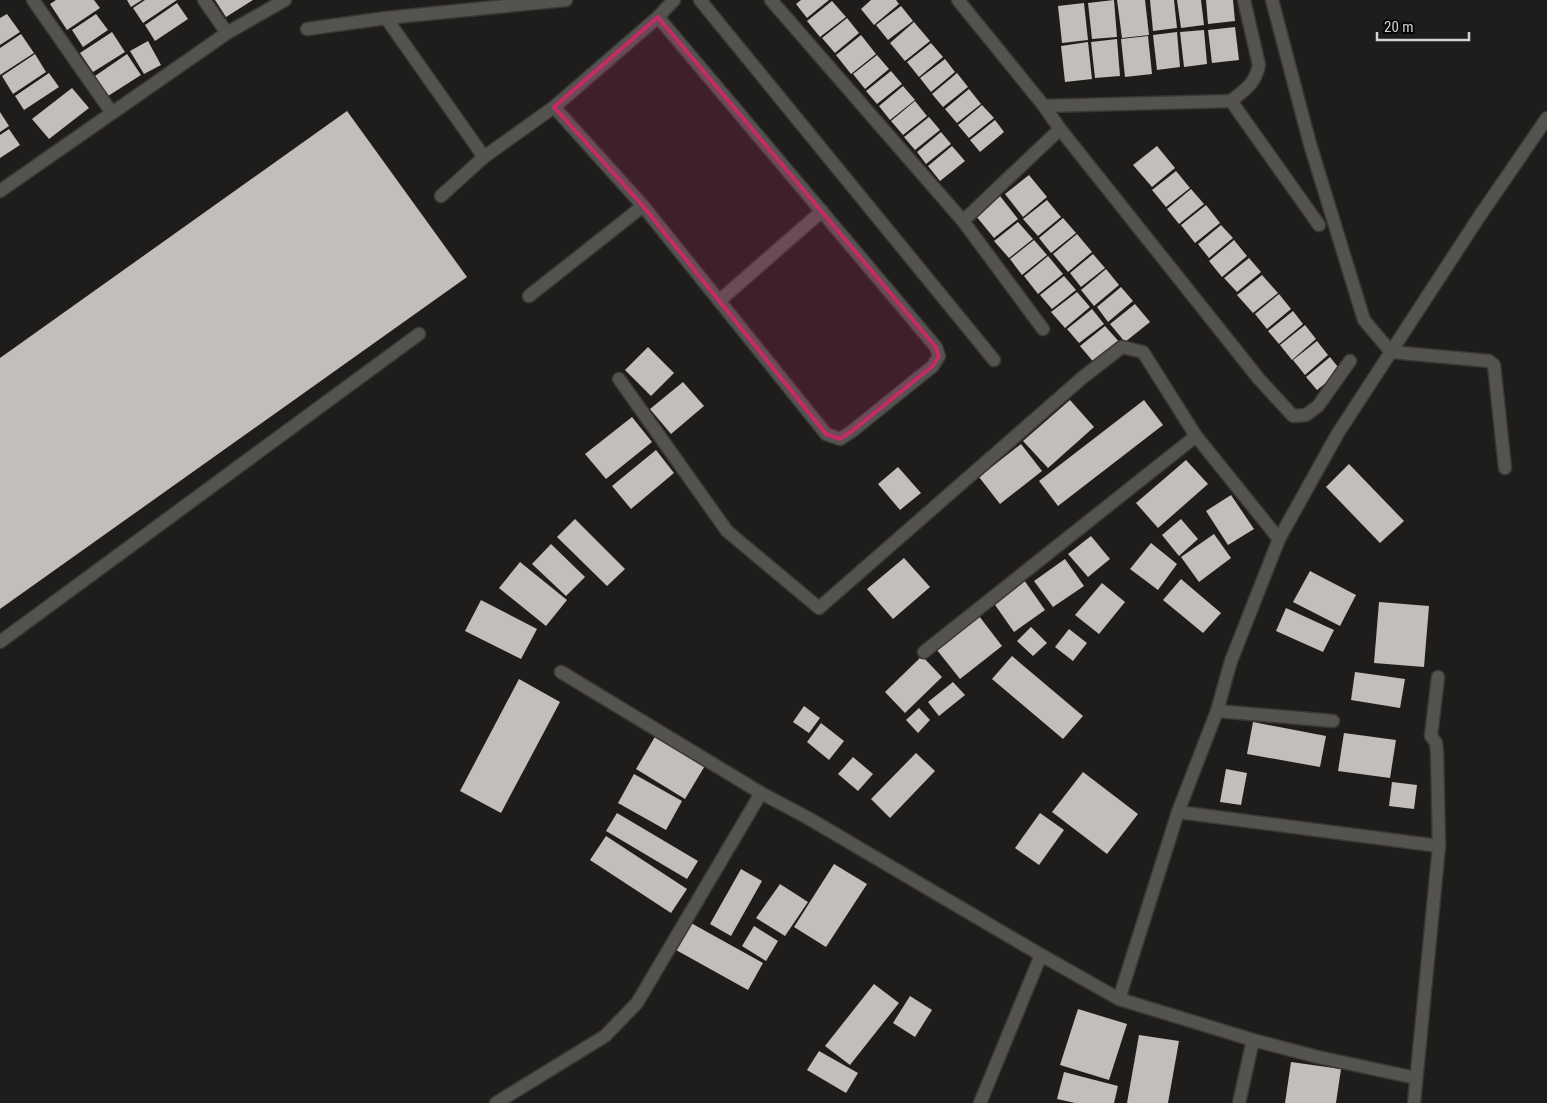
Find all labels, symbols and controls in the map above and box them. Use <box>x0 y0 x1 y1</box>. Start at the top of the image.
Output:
scale bar <box>1377 10 1470 42</box>
text: 20 m <box>1384 18 1414 36</box>

